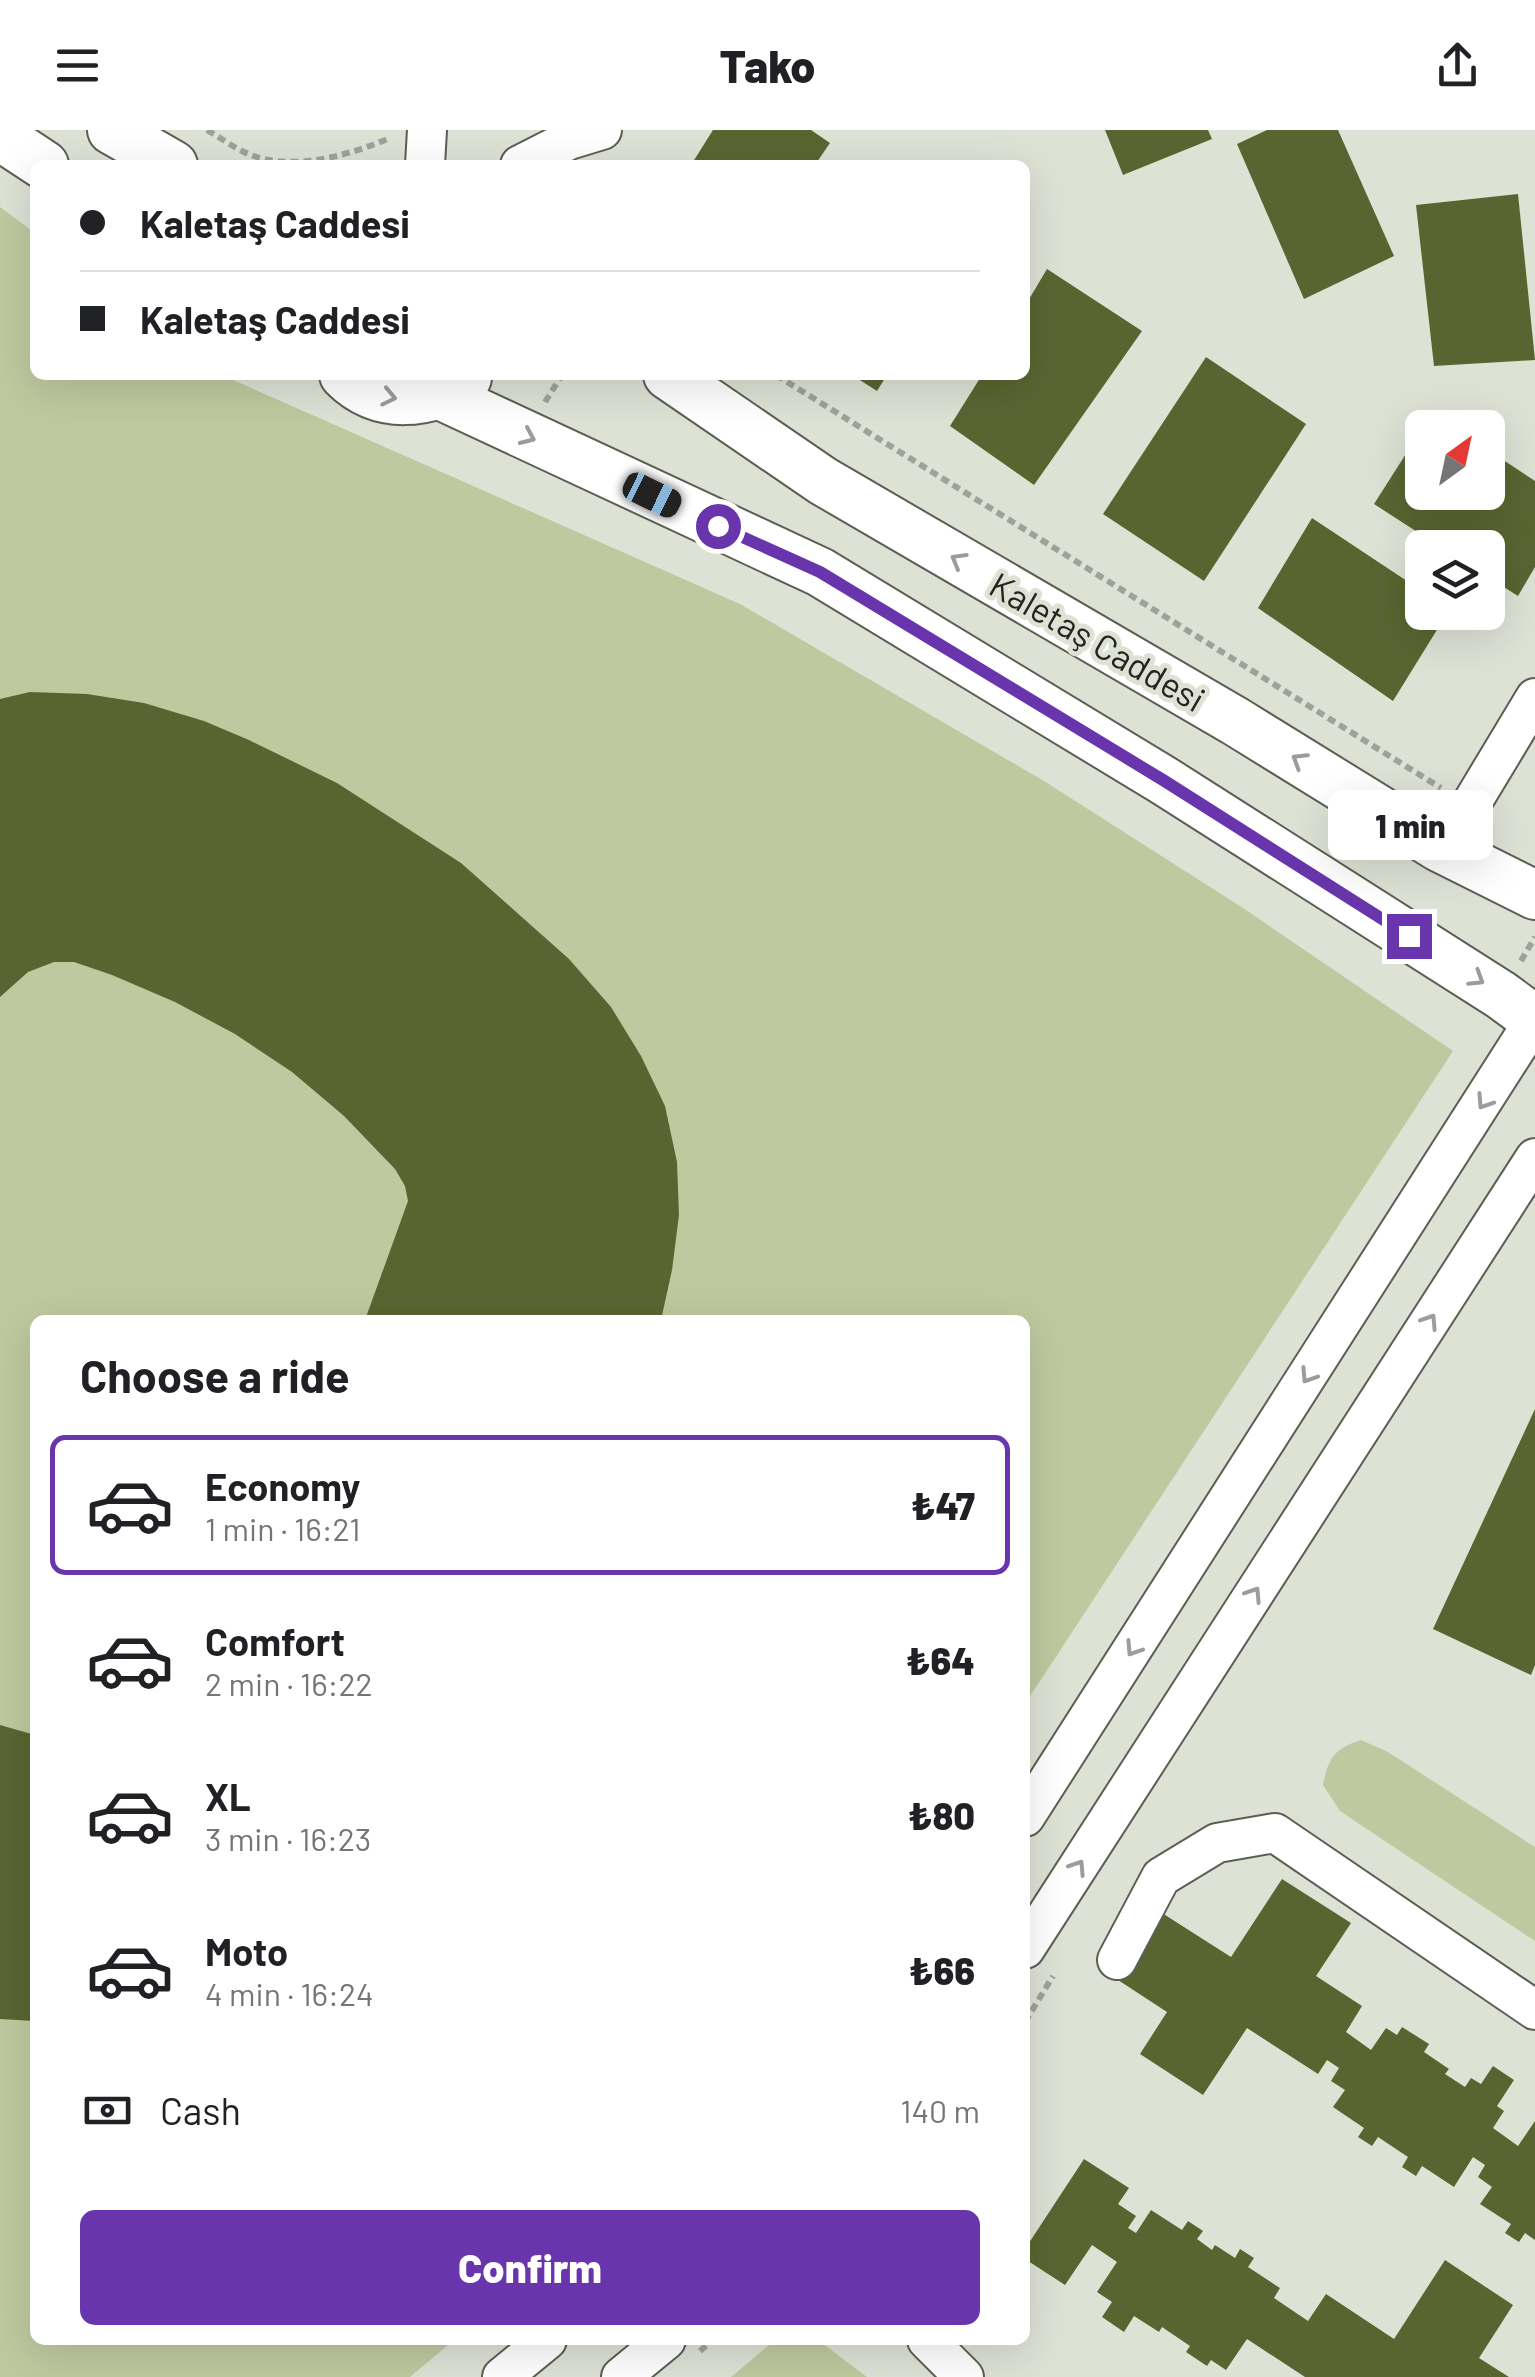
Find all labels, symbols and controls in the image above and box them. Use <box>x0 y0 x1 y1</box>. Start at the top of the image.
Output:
icon: menu <box>50 38 105 93</box>
text: Tako <box>720 38 815 92</box>
icon: share <box>1430 38 1485 93</box>
text: Kaletaş Caddesi <box>140 200 410 246</box>
text: Kaletaş Caddesi <box>140 296 410 342</box>
one-way arrow <box>380 386 397 407</box>
north arrow <box>1405 410 1505 510</box>
map controls <box>1405 410 1505 630</box>
one-way arrow <box>518 425 536 445</box>
car <box>618 468 686 522</box>
route start <box>696 504 741 549</box>
button: layers <box>1405 530 1505 630</box>
one-way arrow <box>951 553 969 572</box>
street label: Kaletaş Caddesi <box>983 562 1213 720</box>
one-way arrow <box>1291 753 1309 772</box>
callout: 1 min <box>1326 791 1492 861</box>
text: 1 min <box>1375 806 1446 844</box>
route end <box>1387 914 1432 959</box>
one-way arrow <box>1466 967 1484 986</box>
one-way arrow <box>1477 1091 1496 1109</box>
one-way arrow <box>1417 1314 1436 1332</box>
text: Choose a ride <box>80 1348 350 1402</box>
one-way arrow <box>1302 1365 1321 1383</box>
icon: car <box>85 1460 175 1550</box>
text: Economy <box>205 1463 360 1509</box>
text: ₺47 <box>911 1482 975 1528</box>
text: 1 min · 16:21 <box>205 1509 360 1547</box>
one-way arrow <box>1241 1587 1260 1605</box>
icon: car <box>85 1615 175 1705</box>
text: Comfort <box>205 1618 345 1664</box>
text: ₺64 <box>906 1637 975 1683</box>
one-way arrow <box>1126 1638 1145 1656</box>
text: 2 min · 16:22 <box>205 1664 373 1702</box>
icon: car <box>85 1770 175 1860</box>
text: XL <box>205 1773 251 1819</box>
text: ₺80 <box>908 1792 975 1838</box>
text: 3 min · 16:23 <box>205 1819 371 1857</box>
one-way arrow <box>1065 1860 1084 1878</box>
icon: car <box>85 1925 175 2015</box>
text: Moto <box>205 1928 288 1974</box>
text: ₺66 <box>909 1947 975 1993</box>
text: 4 min · 16:24 <box>205 1974 374 2012</box>
icon: cash <box>80 2083 135 2138</box>
text: Cash <box>160 2087 241 2133</box>
text: 140 m <box>900 2091 980 2129</box>
button: Confirm <box>80 2210 980 2325</box>

